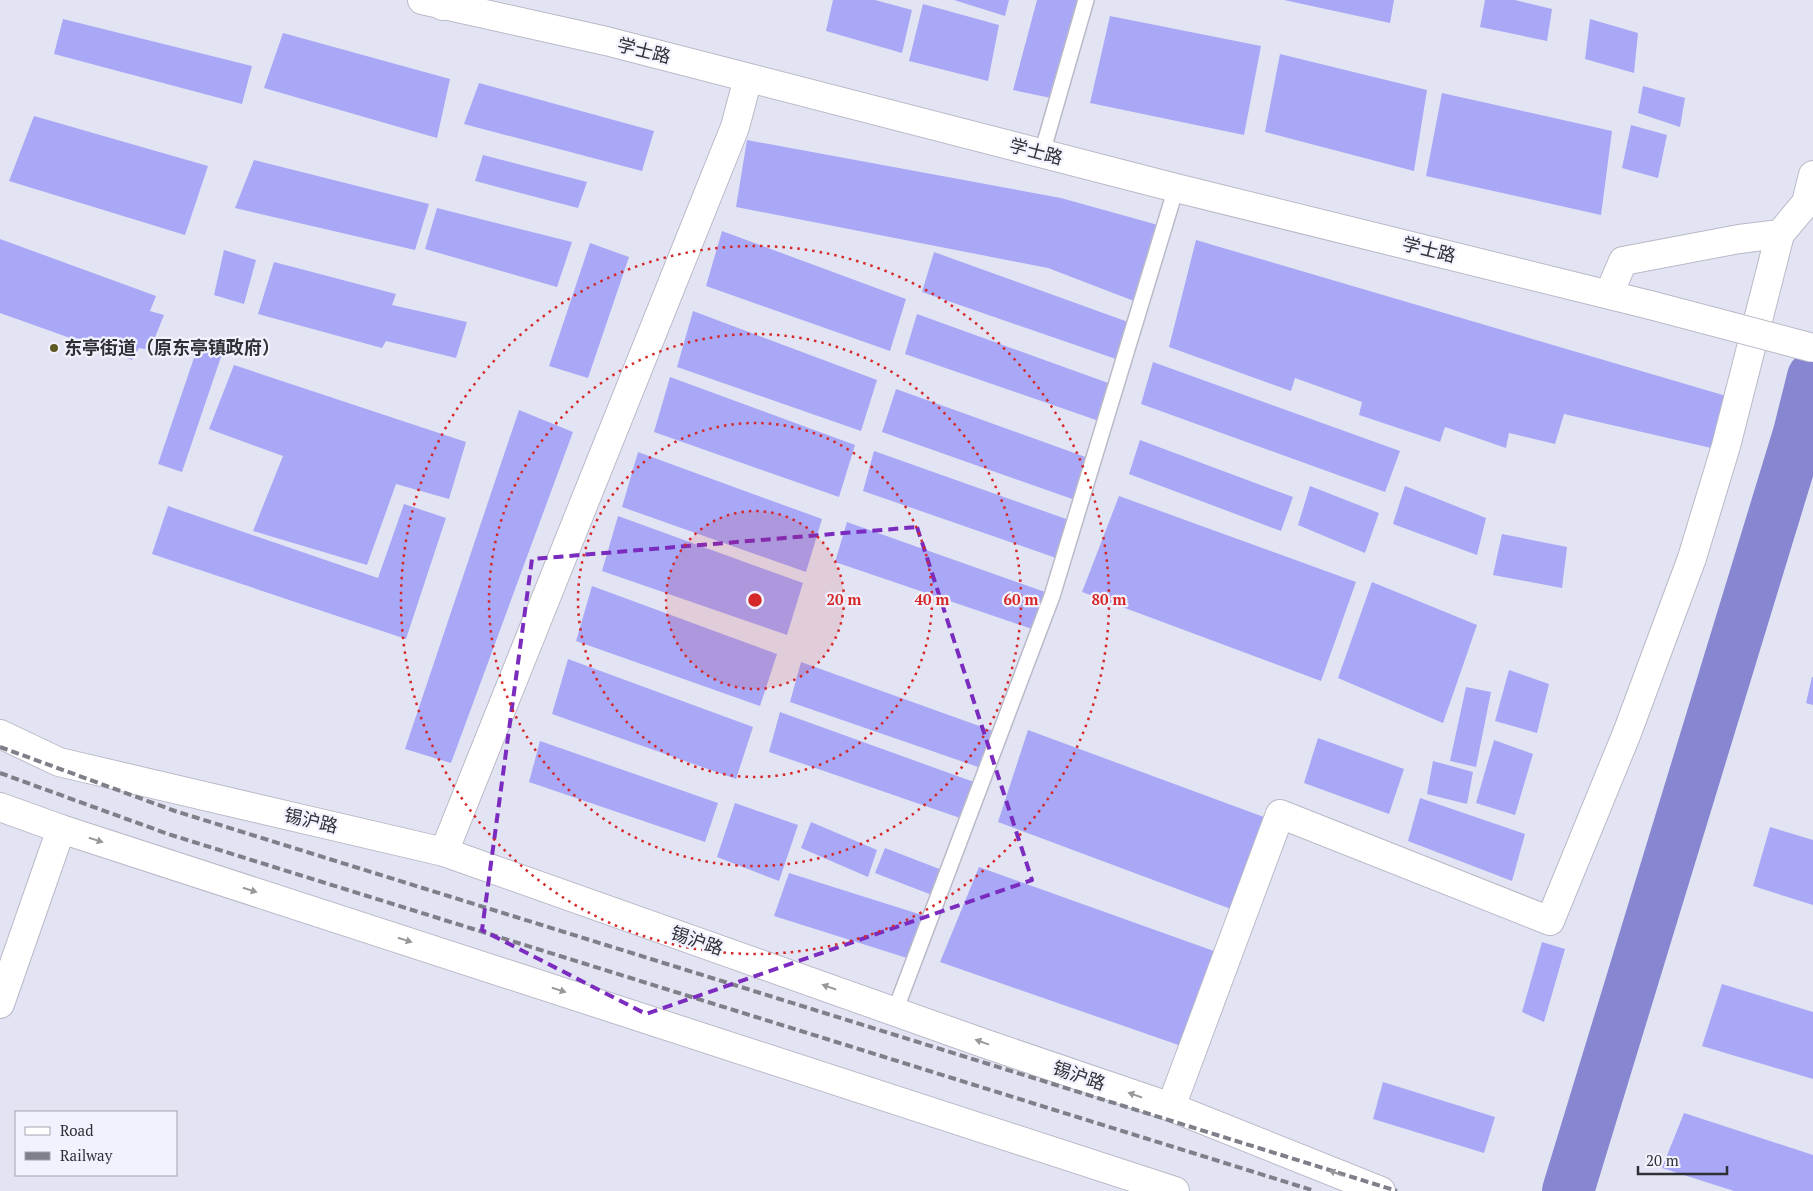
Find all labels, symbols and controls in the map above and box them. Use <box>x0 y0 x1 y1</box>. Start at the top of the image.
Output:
street label: 学士路 <box>615 32 673 68</box>
street label: 学士路 <box>1007 132 1065 170</box>
street label: 学士路 <box>1400 231 1458 267</box>
place label: 东亭街道（原东亭镇政府） <box>64 335 280 359</box>
marker: 东亭街道（原东亭镇政府） <box>48 342 60 354</box>
text: 20 m <box>827 589 862 609</box>
text: 40 m <box>915 589 950 609</box>
text: 60 m <box>1004 589 1039 609</box>
text: 80 m <box>1092 589 1127 609</box>
centre of rings <box>746 591 764 609</box>
street label: 锡沪路 <box>282 802 340 838</box>
one-way arrow <box>88 837 103 844</box>
one-way arrow <box>243 887 258 894</box>
street label: 锡沪路 <box>668 920 727 960</box>
one-way arrow <box>398 936 413 944</box>
one-way arrow <box>821 983 836 990</box>
one-way arrow <box>552 987 567 994</box>
one-way arrow <box>974 1038 989 1045</box>
street label: 锡沪路 <box>1050 1055 1109 1095</box>
one-way arrow <box>1128 1091 1143 1098</box>
legend <box>15 1111 178 1176</box>
text: Road <box>60 1120 93 1140</box>
scale bar <box>1638 1144 1727 1176</box>
text: Railway <box>60 1145 113 1165</box>
text: 20 m <box>1646 1150 1679 1170</box>
one-way arrow <box>1328 1169 1343 1177</box>

